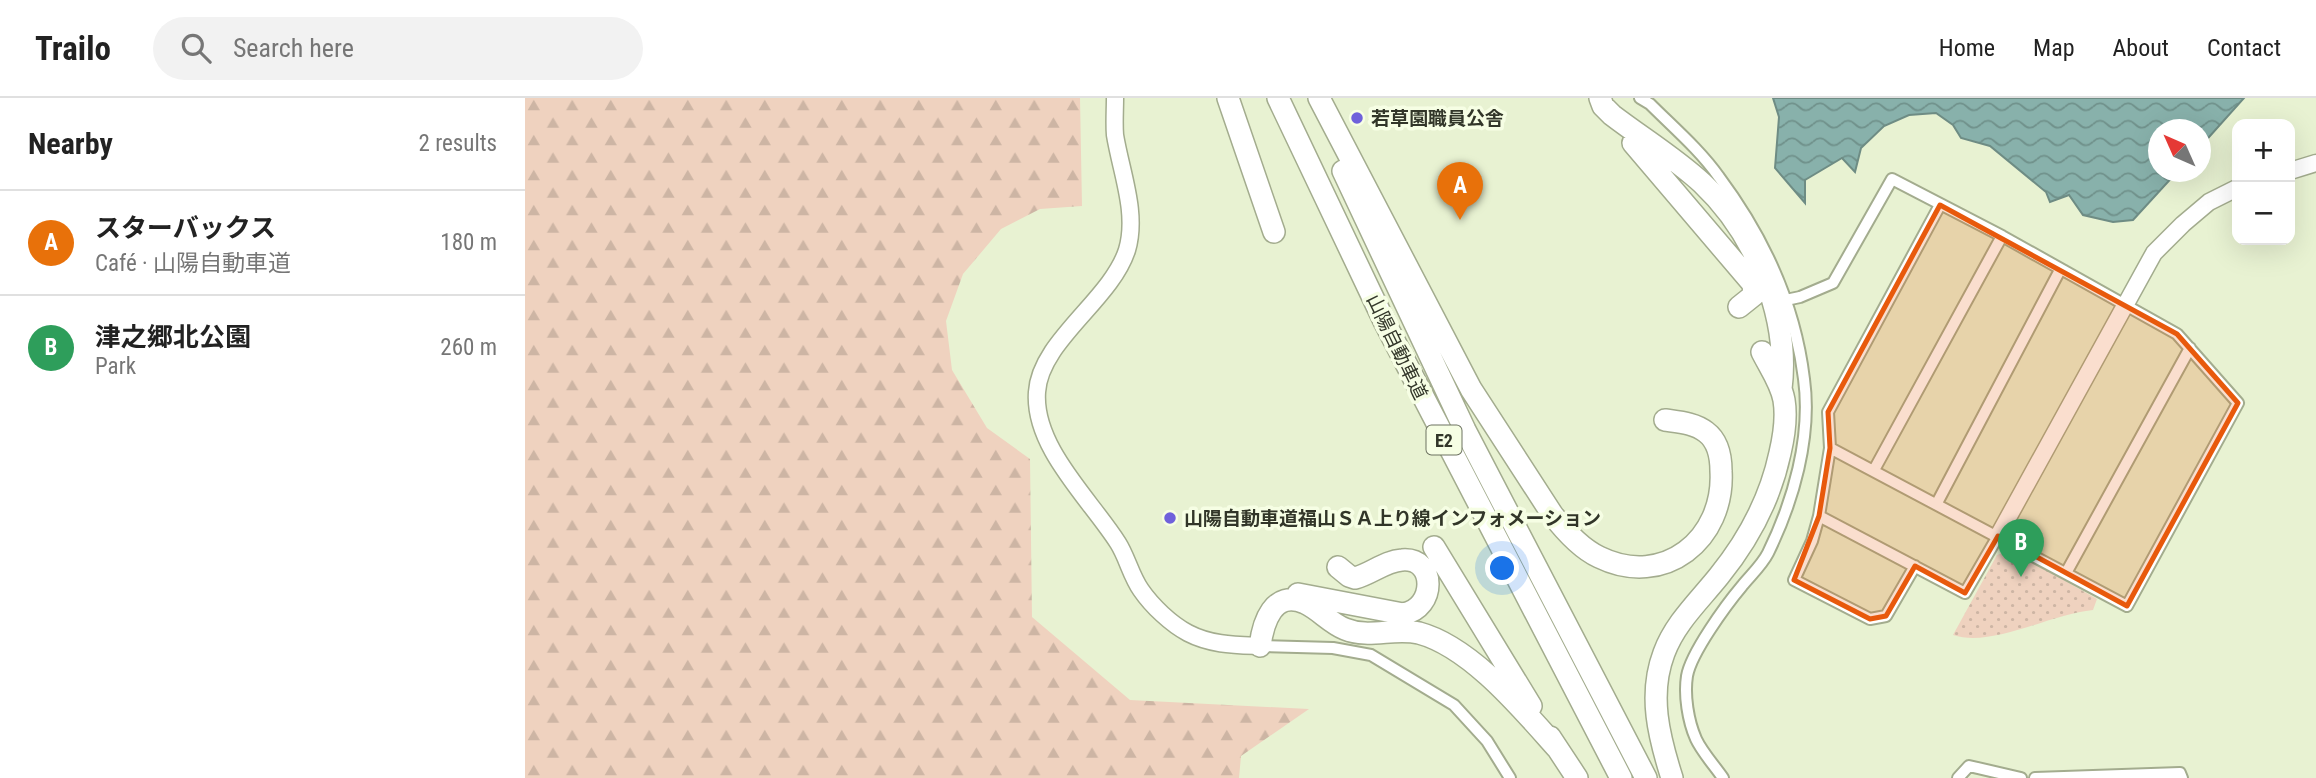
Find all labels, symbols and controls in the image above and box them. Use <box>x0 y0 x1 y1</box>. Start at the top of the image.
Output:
search box <box>153 17 643 80</box>
text: Trailo <box>35 29 111 68</box>
icon: search <box>177 29 215 67</box>
text: Search here <box>233 33 354 63</box>
text: Home <box>1939 34 1995 62</box>
text: Map <box>2033 34 2075 62</box>
text: About <box>2113 34 2169 62</box>
text: Contact <box>2207 34 2281 62</box>
place label: 若草園職員公舎 <box>1371 107 1504 130</box>
marker: 若草園職員公舎 <box>1349 110 1365 126</box>
north arrow <box>2148 119 2211 182</box>
map controls <box>2232 119 2295 245</box>
button: + <box>2232 119 2295 182</box>
text: Nearby <box>28 126 113 161</box>
text: 2 results <box>419 130 497 157</box>
pin: A <box>1437 162 1483 220</box>
button: − <box>2232 182 2295 245</box>
text: スターバックス <box>95 213 276 243</box>
text: A <box>44 229 58 256</box>
text: 180 m <box>440 229 497 256</box>
text: Café · 山陽自動車道 <box>95 250 291 277</box>
street label: 山陽自動車道 <box>1362 291 1432 403</box>
text: 津之郷北公園 <box>95 322 251 352</box>
text: B <box>45 334 57 361</box>
text: 260 m <box>440 334 497 361</box>
text: Park <box>95 353 136 380</box>
road number: E2 <box>1427 426 1461 454</box>
place label: 山陽自動車道福山ＳＡ上り線インフォメーション <box>1184 507 1601 530</box>
marker: 山陽自動車道福山ＳＡ上り線インフォメーション <box>1162 510 1178 526</box>
pin: B <box>1998 519 2044 577</box>
your location <box>1485 551 1519 585</box>

